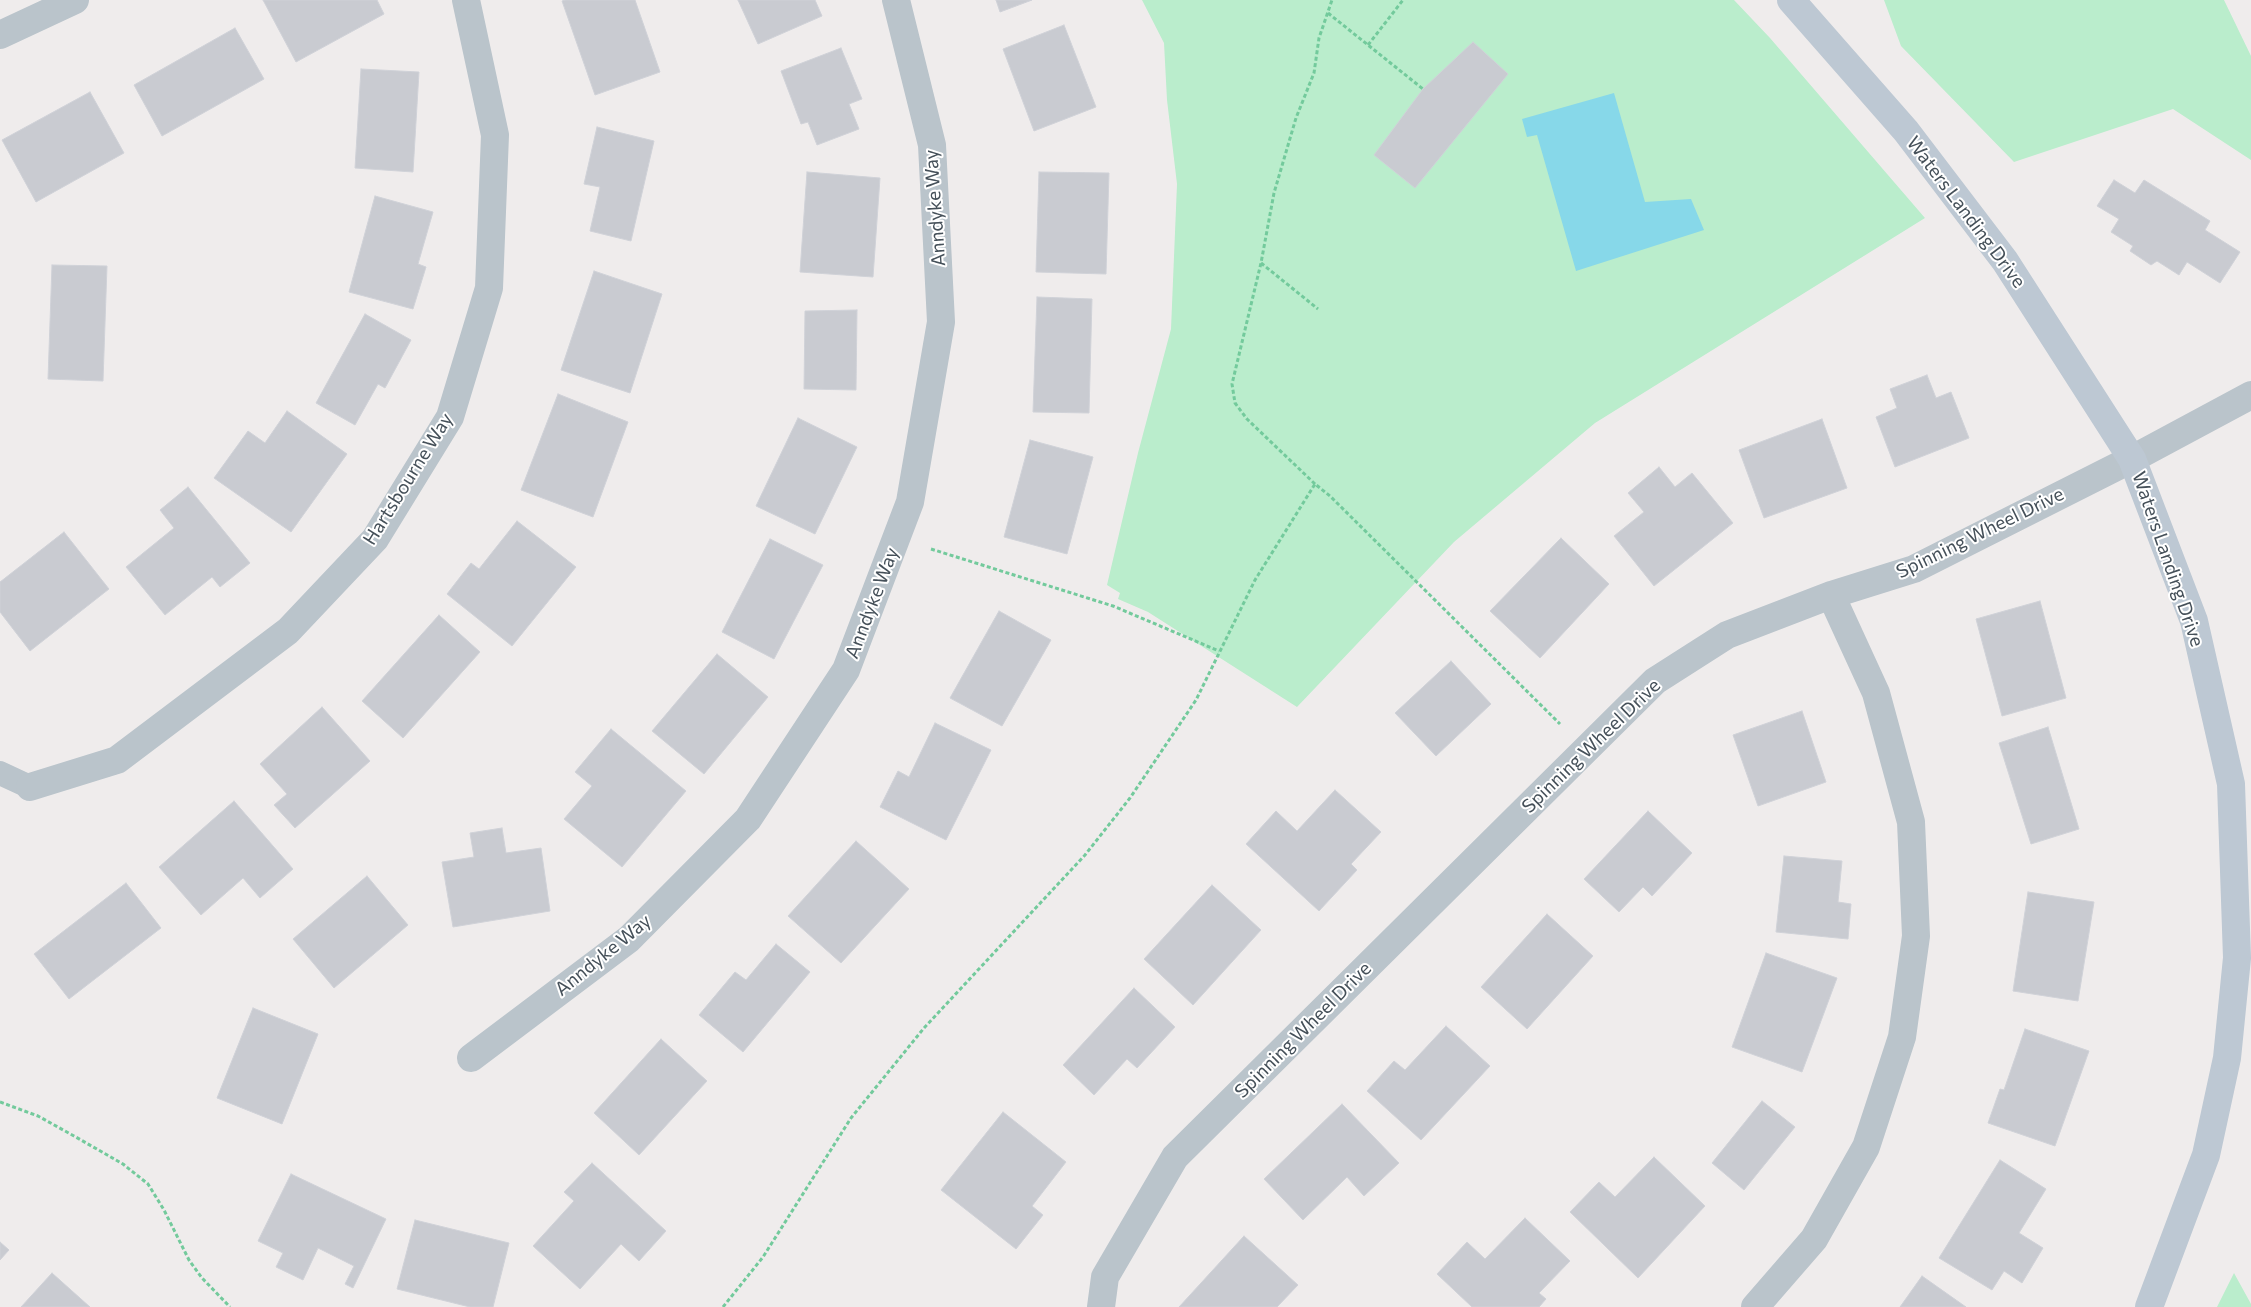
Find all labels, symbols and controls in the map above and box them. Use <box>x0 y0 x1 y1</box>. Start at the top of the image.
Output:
street label: Waters Landing Drive <box>1902 132 2030 292</box>
street label: Anndyke Way <box>920 149 950 267</box>
street label: Hartsbourne Way <box>358 409 458 549</box>
street label: Waters Landing Drive <box>2127 468 2209 650</box>
street label: Spinning Wheel Drive <box>1893 483 2067 583</box>
street label: Anndyke Way <box>840 544 904 662</box>
street label: Spinning Wheel Drive <box>1517 674 1665 818</box>
street label: Anndyke Way <box>550 909 656 1001</box>
street label: Spinning Wheel Drive <box>1230 957 1376 1103</box>

